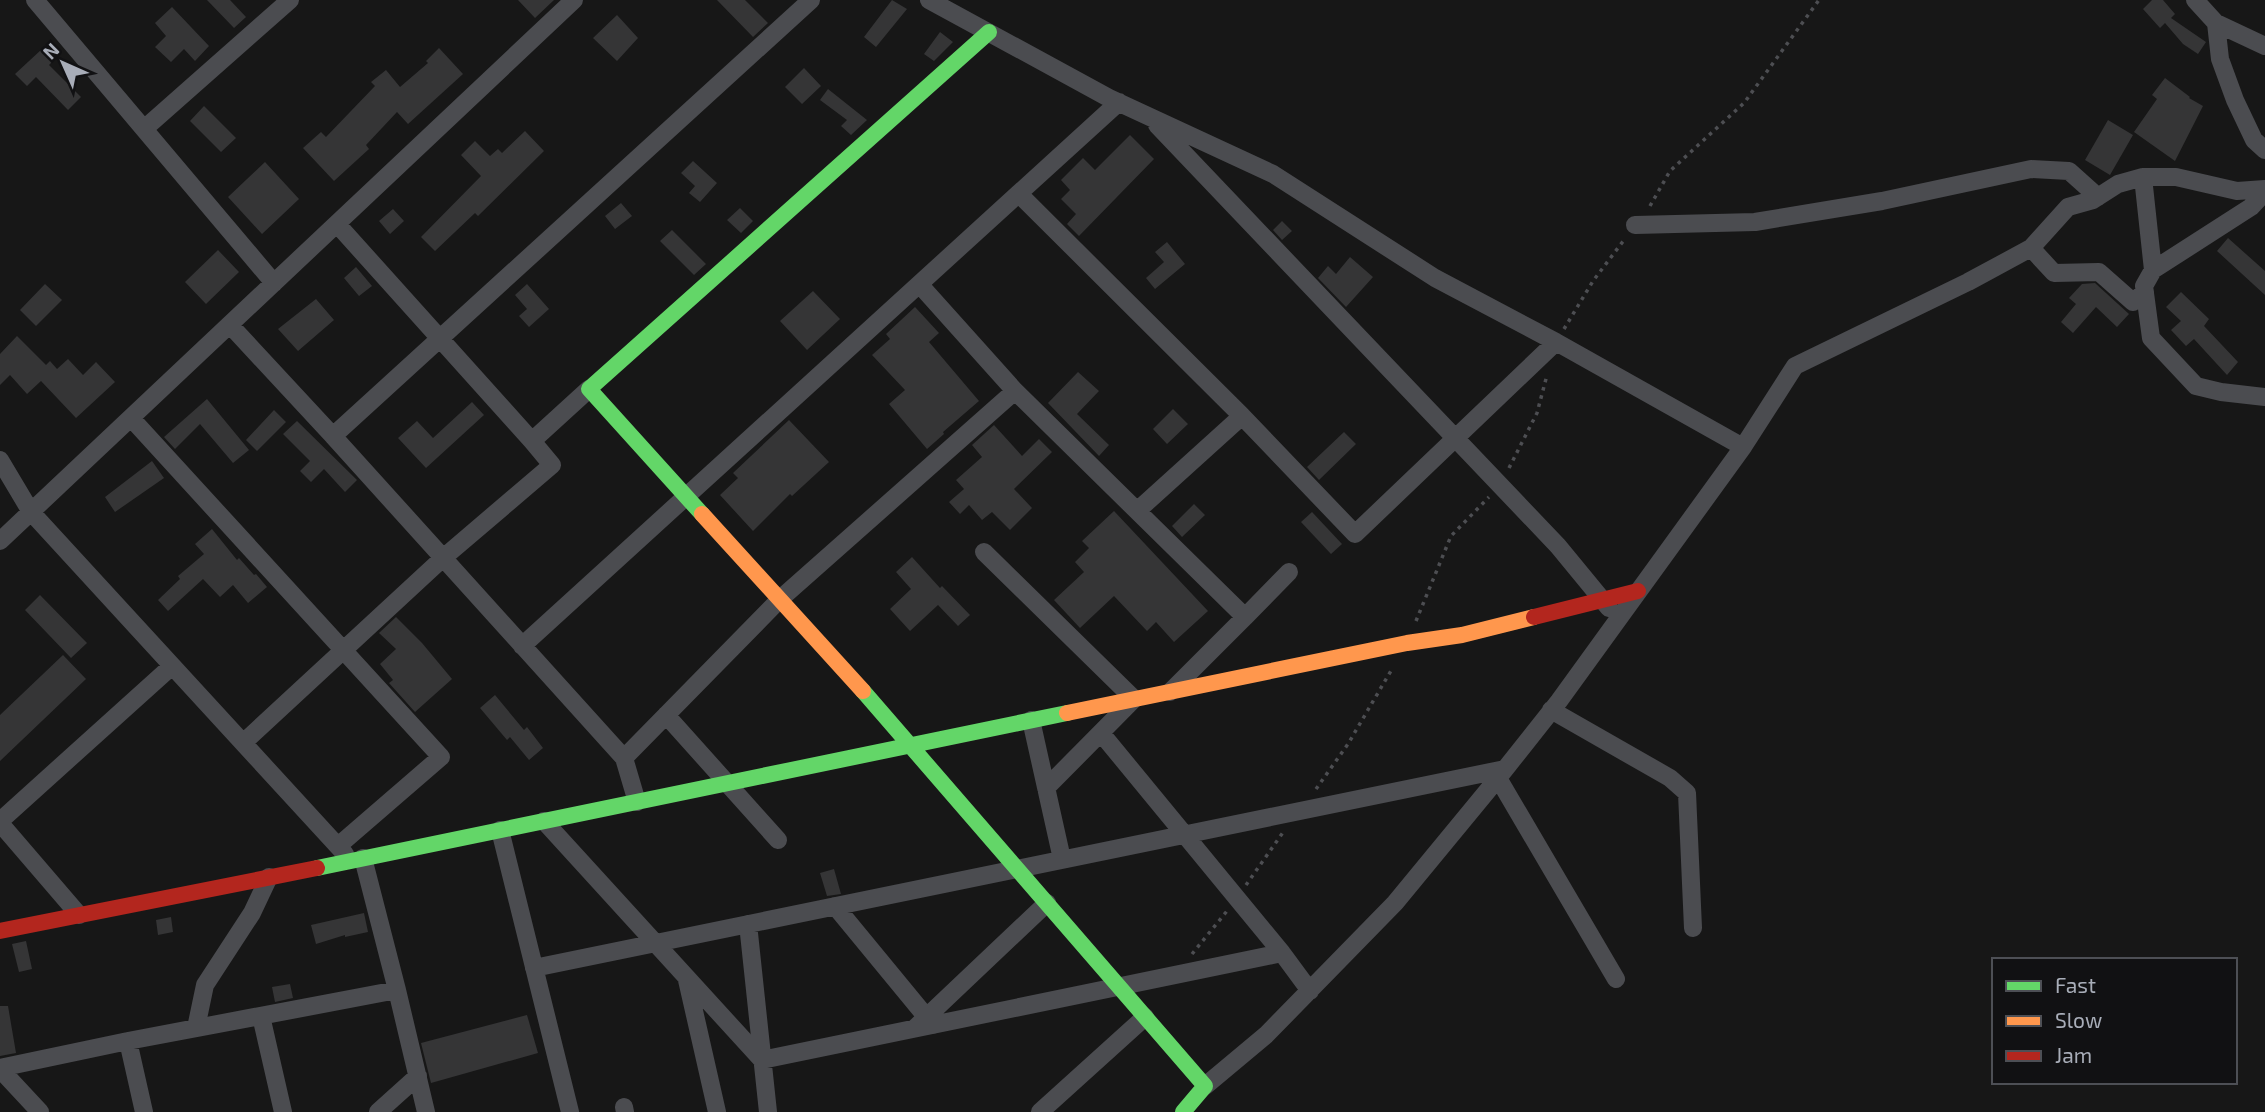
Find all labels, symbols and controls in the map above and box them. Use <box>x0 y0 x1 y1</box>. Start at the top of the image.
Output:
north arrow <box>28 28 98 98</box>
text: N <box>38 38 64 64</box>
legend <box>1992 958 2237 1084</box>
text: Fast <box>2055 972 2096 997</box>
text: Slow <box>2055 1007 2102 1032</box>
text: Jam <box>2055 1042 2092 1067</box>

